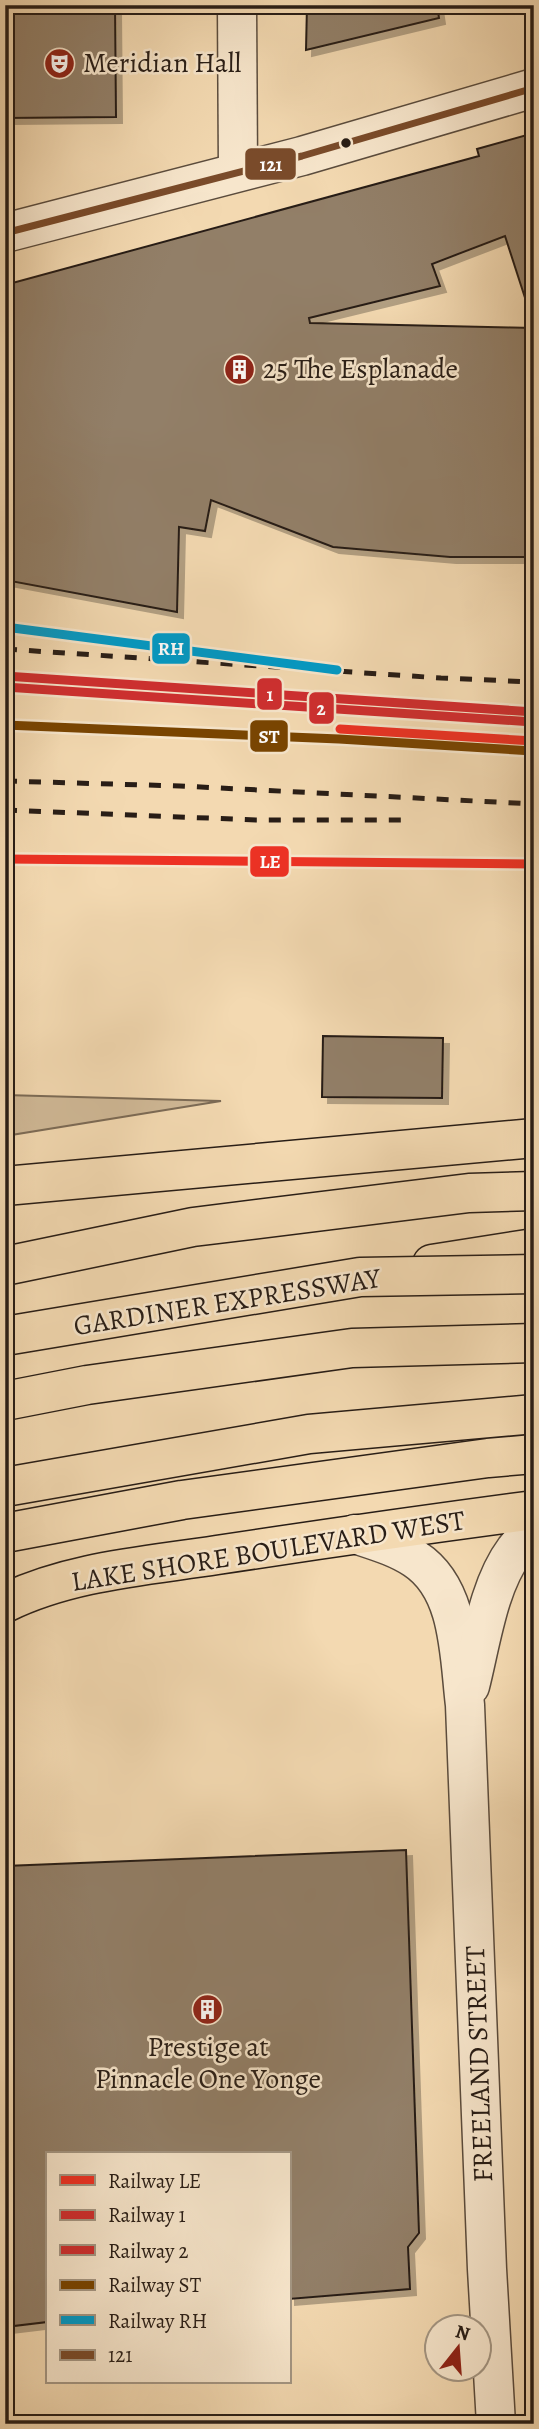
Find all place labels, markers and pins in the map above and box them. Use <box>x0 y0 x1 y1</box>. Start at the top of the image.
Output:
place label: Meridian Hall <box>83 44 242 82</box>
theatre icon: Meridian Hall <box>43 46 77 80</box>
unlabelled marker <box>339 136 353 150</box>
place label: 25 The Esplanade <box>263 350 458 388</box>
building icon: 25 The Esplanade <box>223 352 257 386</box>
building icon: Prestige at Pinnacle One Yonge <box>191 1993 225 2027</box>
place label: Prestige at Pinnacle One Yonge <box>95 2028 321 2098</box>

